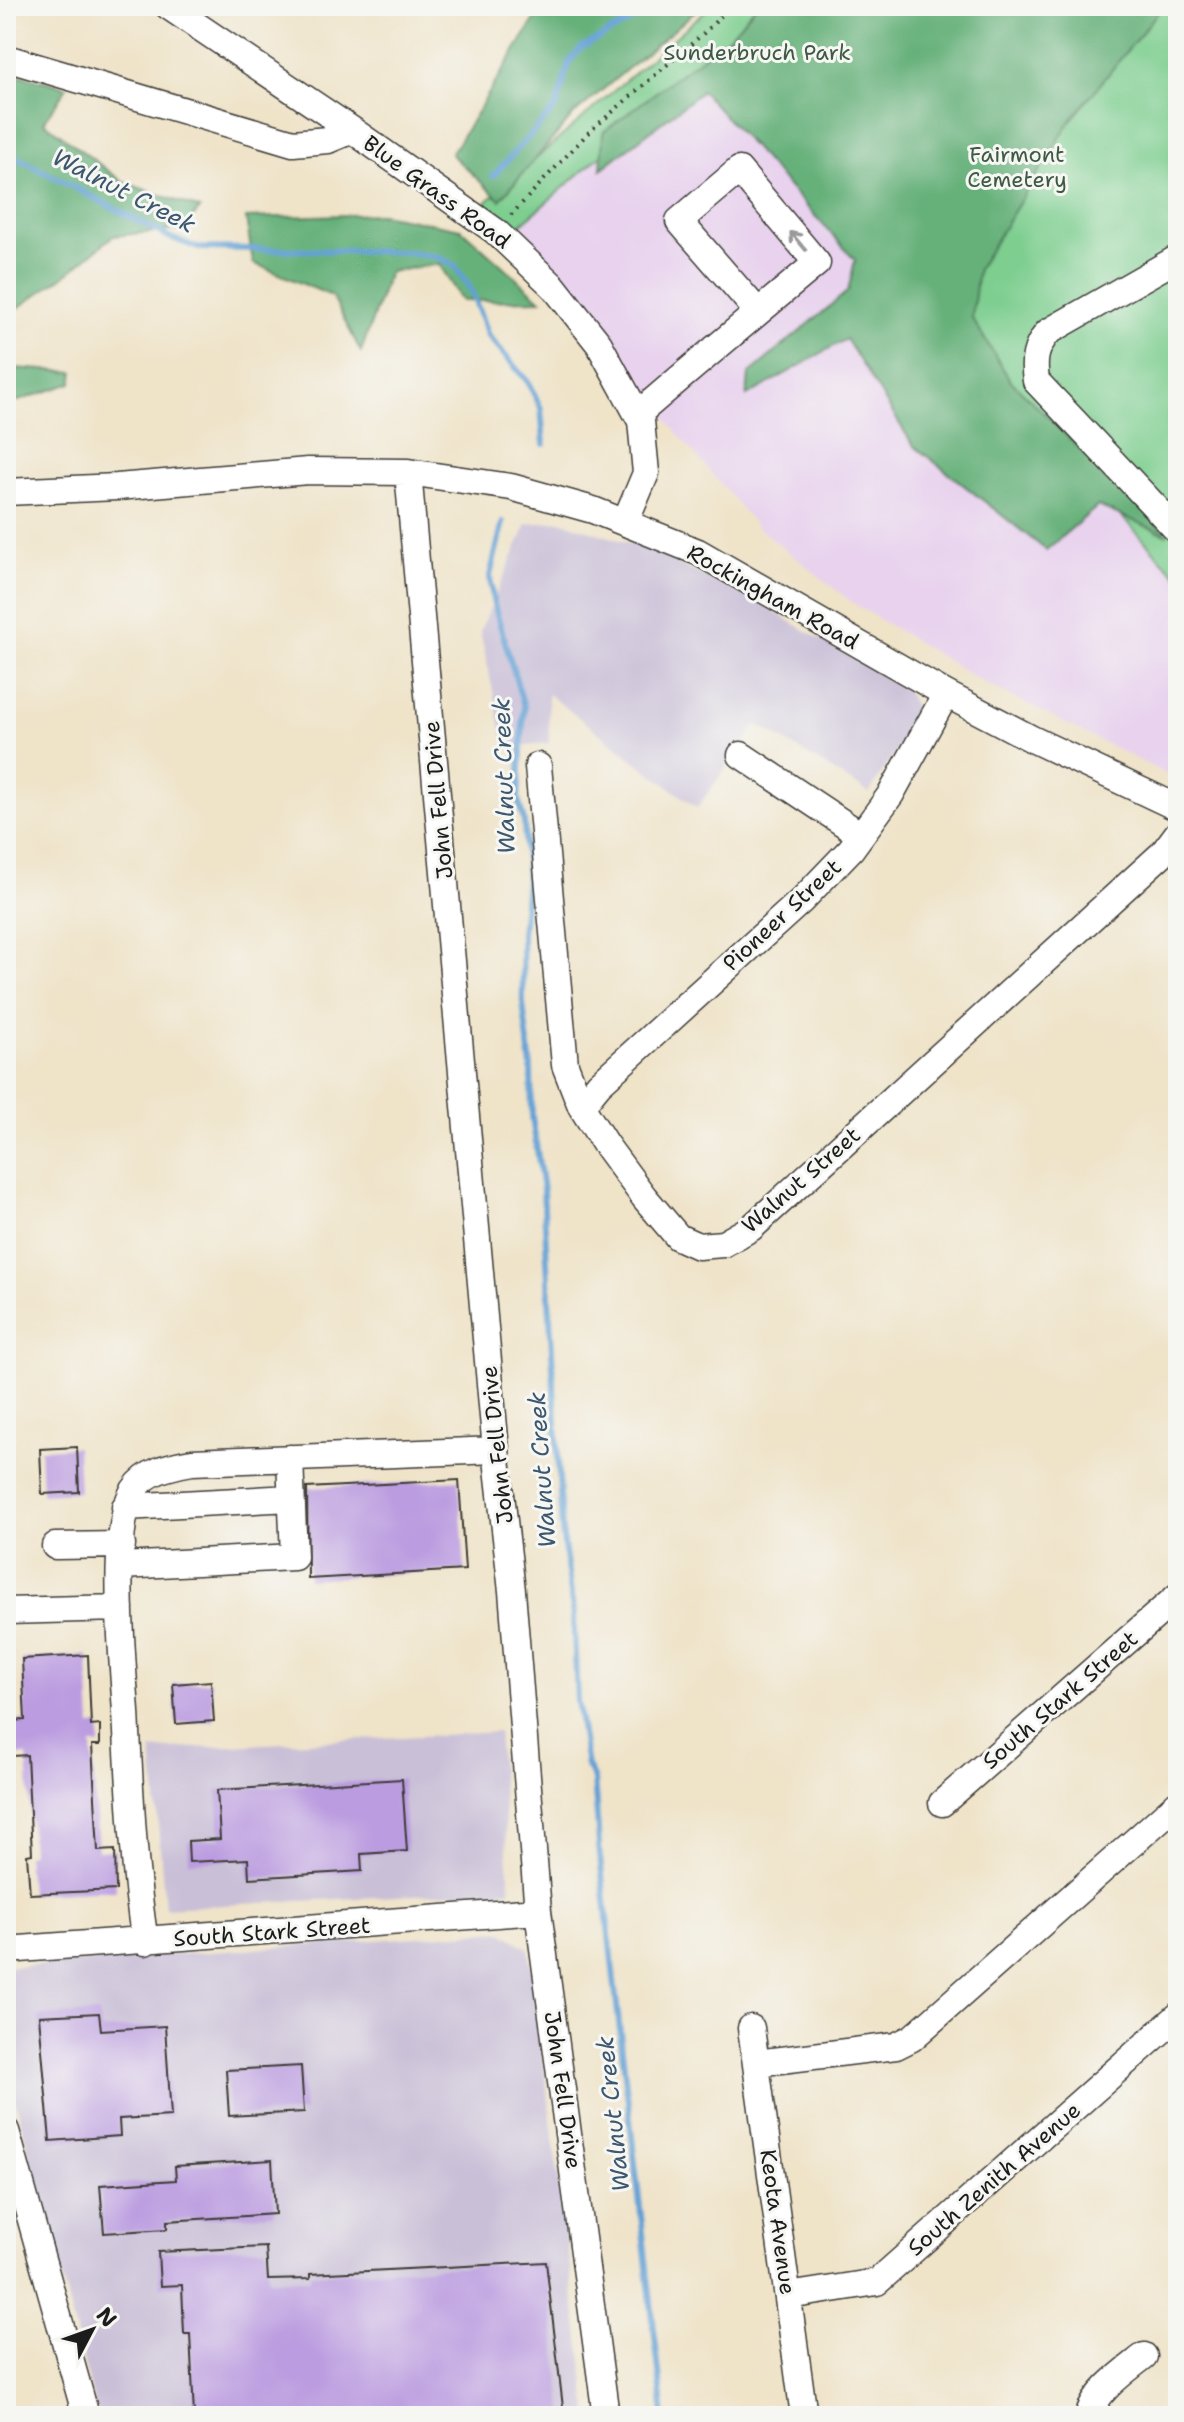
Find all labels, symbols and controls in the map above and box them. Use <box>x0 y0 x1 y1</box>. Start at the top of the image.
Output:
park label: Sunderbruch Park <box>663 38 851 67</box>
street label: Blue Grass Road <box>357 129 517 255</box>
park label: Fairmont Cemetery <box>967 140 1067 194</box>
water label: Walnut Creek <box>47 141 201 241</box>
one-way arrow <box>789 231 807 251</box>
street label: Rockingham Road <box>682 538 864 656</box>
water label: Walnut Creek <box>485 697 523 855</box>
street label: John Fell Drive <box>417 720 459 880</box>
street label: Pioneer Street <box>716 853 848 977</box>
street label: Walnut Street <box>736 1120 866 1240</box>
street label: John Fell Drive <box>474 1364 520 1526</box>
water label: Walnut Creek <box>521 1391 563 1549</box>
street label: South Stark Street <box>976 1624 1144 1776</box>
street label: South Stark Street <box>173 1911 371 1953</box>
street label: John Fell Drive <box>538 2009 588 2171</box>
water label: Walnut Creek <box>589 2034 637 2194</box>
street label: South Zenith Avenue <box>901 2096 1087 2262</box>
street label: Keota Avenue <box>753 2147 803 2297</box>
north arrow <box>52 2290 132 2370</box>
text: N <box>90 2301 123 2333</box>

